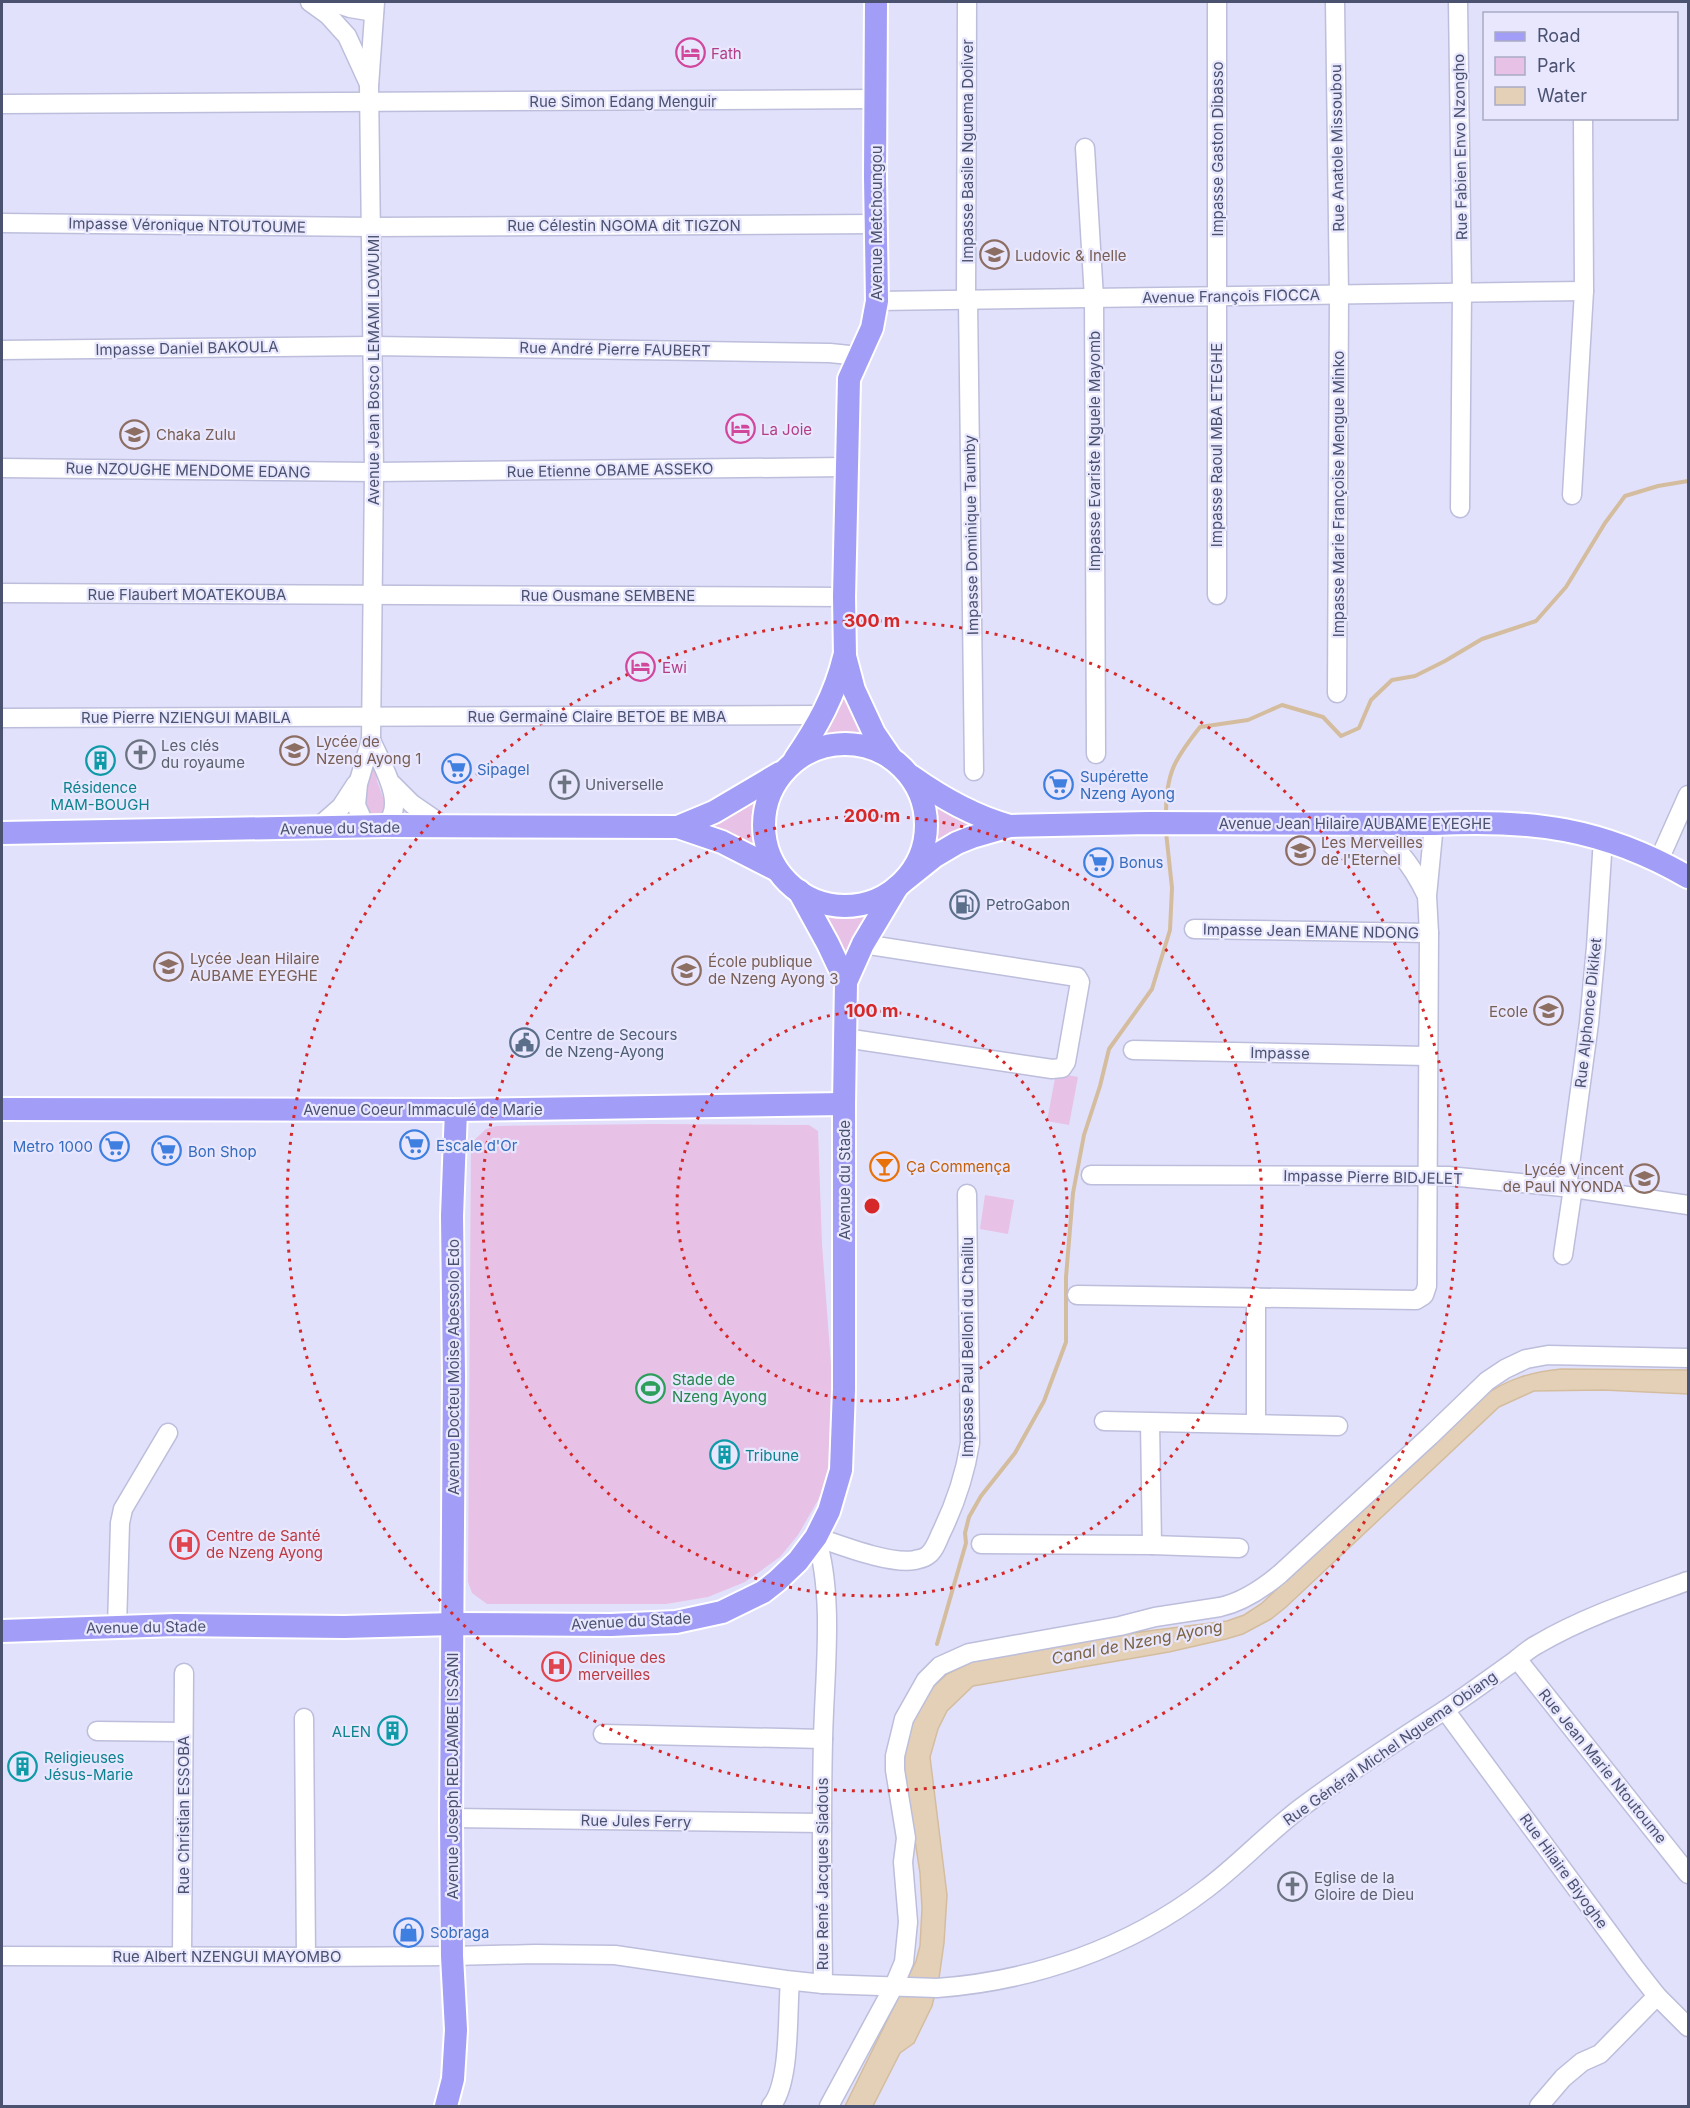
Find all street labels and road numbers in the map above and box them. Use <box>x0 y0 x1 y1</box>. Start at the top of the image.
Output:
street label: Impasse Basile Nguema Doliver <box>958 39 977 263</box>
street label: Rue Fabien Envo Nzongho <box>1449 54 1471 240</box>
street label: Impasse Gaston Dibasso <box>1208 61 1227 237</box>
street label: Rue Anatole Missoubou <box>1326 64 1348 232</box>
street label: Rue Simon Edang Menguir <box>529 92 717 111</box>
street label: Avenue Metchoungou <box>867 145 886 301</box>
street label: Impasse Véronique NTOUTOUME <box>68 213 306 237</box>
street label: Rue Célestin NGOMA dit TIGZON <box>507 216 741 235</box>
street label: Avenue Jean Bosco LEMAMI LOWUMI <box>364 235 383 505</box>
street label: Avenue François FIOCCA <box>1142 285 1320 307</box>
street label: Impasse Evariste Nguele Mayomb <box>1085 331 1104 571</box>
street label: Impasse Daniel BAKOULA <box>95 337 279 359</box>
street label: Rue André Pierre FAUBERT <box>519 338 711 360</box>
street label: Impasse Raoul MBA ETEGHE <box>1207 343 1226 547</box>
street label: Impasse Marie Françoise Mengue Minko <box>1329 351 1348 637</box>
street label: Impasse Dominique Taumby <box>960 434 982 635</box>
street label: Rue NZOUGHE MENDOME EDANG <box>65 458 311 482</box>
street label: Rue Etienne OBAME ASSEKO <box>507 459 713 481</box>
street label: Rue Flaubert MOATEKOUBA <box>88 585 286 604</box>
street label: Rue Ousmane SEMBENE <box>521 586 695 605</box>
street label: Rue Germaine Claire BETOE BE MBA <box>468 707 726 726</box>
street label: Rue Pierre NZIENGUI MABILA <box>81 708 291 727</box>
street label: Avenue Jean Hilaire AUBAME EYEGHE <box>1219 814 1491 833</box>
street label: Avenue du Stade <box>280 817 400 839</box>
street label: Impasse Jean EMANE NDONG <box>1203 920 1419 942</box>
street label: Rue Alphonce Dikiket <box>1571 937 1605 1089</box>
street label: Impasse <box>1250 1043 1310 1063</box>
street label: Avenue Coeur Immaculé de Marie <box>303 1100 543 1119</box>
street label: Avenue du Stade <box>835 1120 854 1240</box>
street label: Impasse Pierre BIDJELET <box>1283 1166 1463 1188</box>
street label: Impasse Paul Belloni du Chaillu <box>958 1237 977 1457</box>
street label: Avenue Docteu Moise Abessolo Edo <box>444 1239 463 1495</box>
street label: Avenue du Stade <box>571 1608 691 1634</box>
street label: Avenue du Stade <box>86 1616 206 1638</box>
street label: Avenue Joseph REDJAMBE ISSANI <box>443 1652 462 1900</box>
street label: Rue Général Michel Nguema Obiang <box>1279 1667 1501 1829</box>
street label: Rue Jean Marie Ntoutoume <box>1535 1685 1671 1847</box>
street label: Rue Christian ESSOBA <box>174 1736 193 1894</box>
street label: Rue René Jacques Siadous <box>813 1778 832 1970</box>
street label: Rue Hilaire Biyoghe <box>1516 1810 1612 1932</box>
street label: Rue Jules Ferry <box>581 1811 692 1831</box>
street label: Rue Albert NZENGUI MAYOMBO <box>113 1947 341 1966</box>

